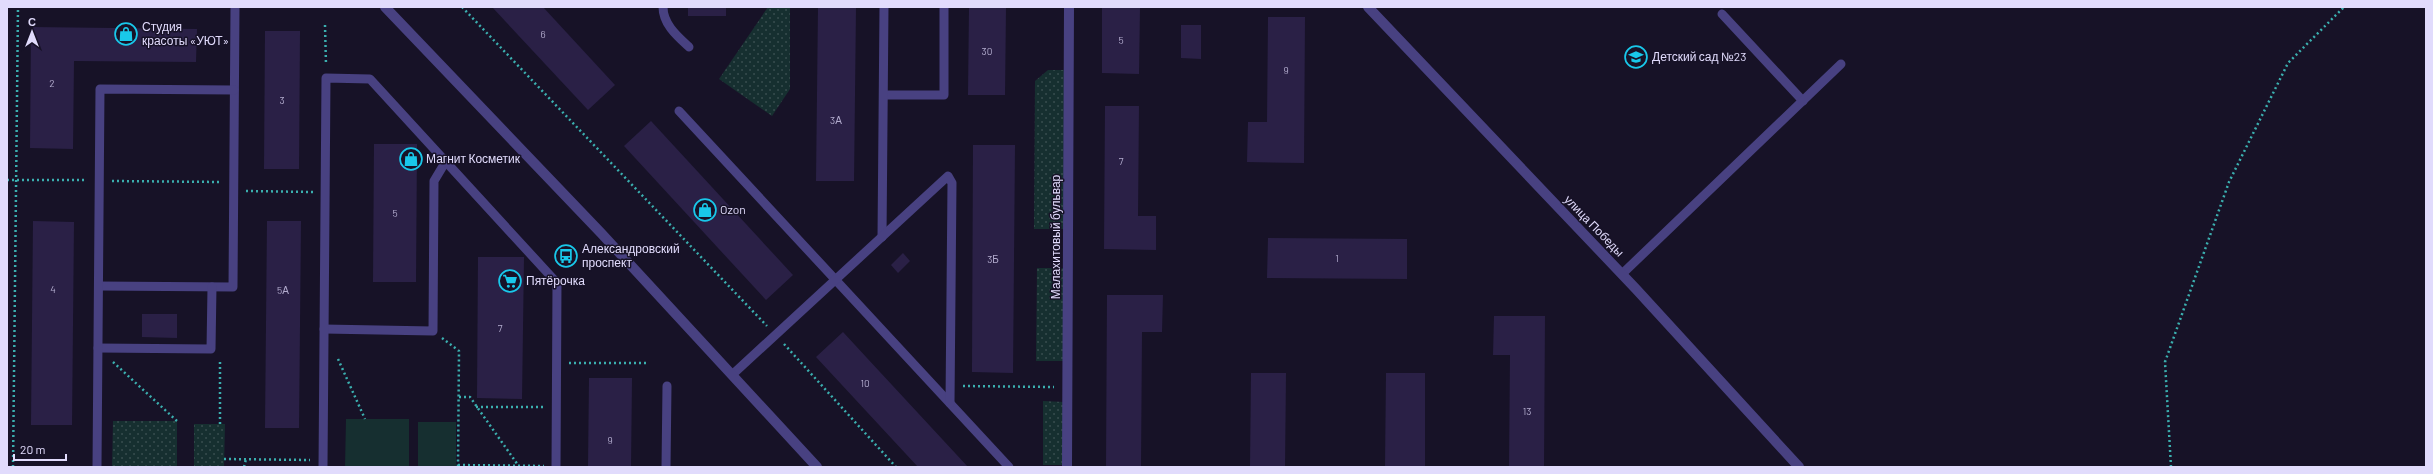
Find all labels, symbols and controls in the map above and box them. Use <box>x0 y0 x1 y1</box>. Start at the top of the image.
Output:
north arrow <box>12 12 52 52</box>
text: С <box>28 15 36 28</box>
place label: Студия красоты «УЮТ» <box>142 19 229 48</box>
shop icon: Студия красоты «УЮТ» <box>113 21 139 47</box>
house number: 6 <box>540 28 546 40</box>
house number: 5 <box>1118 34 1124 46</box>
school or university icon: Детский сад №23 <box>1623 44 1649 70</box>
house number: 30 <box>982 45 992 57</box>
place label: Детский сад №23 <box>1652 49 1746 64</box>
house number: 9 <box>1283 64 1289 76</box>
house number: 2 <box>49 77 55 89</box>
house number: 3 <box>279 94 285 106</box>
house number: 3А <box>830 114 842 126</box>
shop icon: Магнит Косметик <box>398 146 424 172</box>
place label: Магнит Косметик <box>426 151 521 165</box>
house number: 7 <box>1119 155 1124 167</box>
street label: Малахитовый бульвар <box>1048 174 1063 299</box>
street label: улица Победы <box>1561 192 1627 259</box>
shop icon: Ozon <box>692 197 718 223</box>
place label: Ozon <box>720 202 746 216</box>
house number: 5 <box>392 207 398 219</box>
place label: Александровский проспект <box>582 241 680 270</box>
bus stop icon: Александровский проспект <box>553 243 579 269</box>
house number: 1 <box>1335 252 1339 264</box>
house number: 3Б <box>987 253 999 265</box>
supermarket icon: Пятёрочка <box>497 268 523 294</box>
place label: Пятёрочка <box>526 273 585 288</box>
house number: 4 <box>50 283 56 295</box>
house number: 5А <box>277 284 289 296</box>
house number: 7 <box>498 322 503 334</box>
house number: 10 <box>860 377 870 389</box>
house number: 13 <box>1523 405 1531 417</box>
house number: 9 <box>607 434 613 446</box>
scale bar <box>14 436 66 462</box>
text: 20 m <box>20 442 46 456</box>

